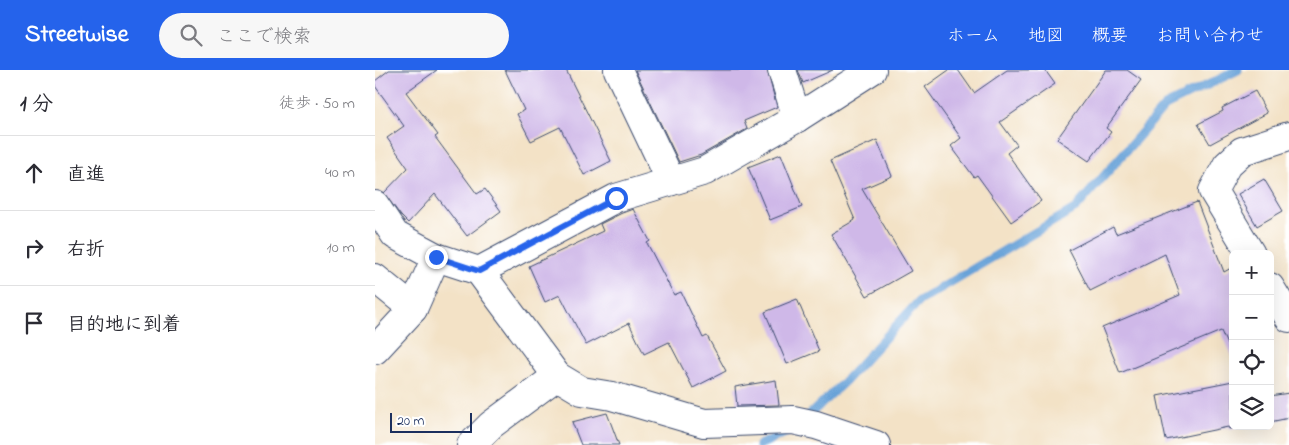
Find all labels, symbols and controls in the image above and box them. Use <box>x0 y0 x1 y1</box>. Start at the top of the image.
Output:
search box <box>159 13 509 58</box>
text: Streetwise <box>25 18 129 53</box>
icon: search <box>177 21 205 49</box>
text: ここで検索 <box>217 24 312 51</box>
text: ホーム <box>947 24 1000 50</box>
text: 地図 <box>1028 24 1064 50</box>
text: 概要 <box>1092 24 1128 50</box>
text: お問い合わせ <box>1156 24 1264 50</box>
text: 1 分 <box>20 90 53 120</box>
text: 徒歩 · 50 m <box>279 92 355 116</box>
icon: ahead <box>20 159 48 187</box>
text: 40 m <box>325 161 355 185</box>
text: 直進 <box>67 162 105 189</box>
route start <box>605 187 628 210</box>
icon: right <box>20 234 48 262</box>
text: 10 m <box>327 236 355 260</box>
text: 右折 <box>67 237 105 264</box>
route end <box>425 246 448 269</box>
map controls <box>1229 250 1274 430</box>
button: + <box>1229 250 1274 295</box>
button: − <box>1229 295 1274 340</box>
icon: arrive <box>20 309 48 337</box>
text: 目的地に到着 <box>67 312 181 339</box>
button: locate <box>1229 340 1274 385</box>
button: layers <box>1229 385 1274 430</box>
scale bar <box>390 410 473 433</box>
text: 20 m <box>397 411 424 432</box>

